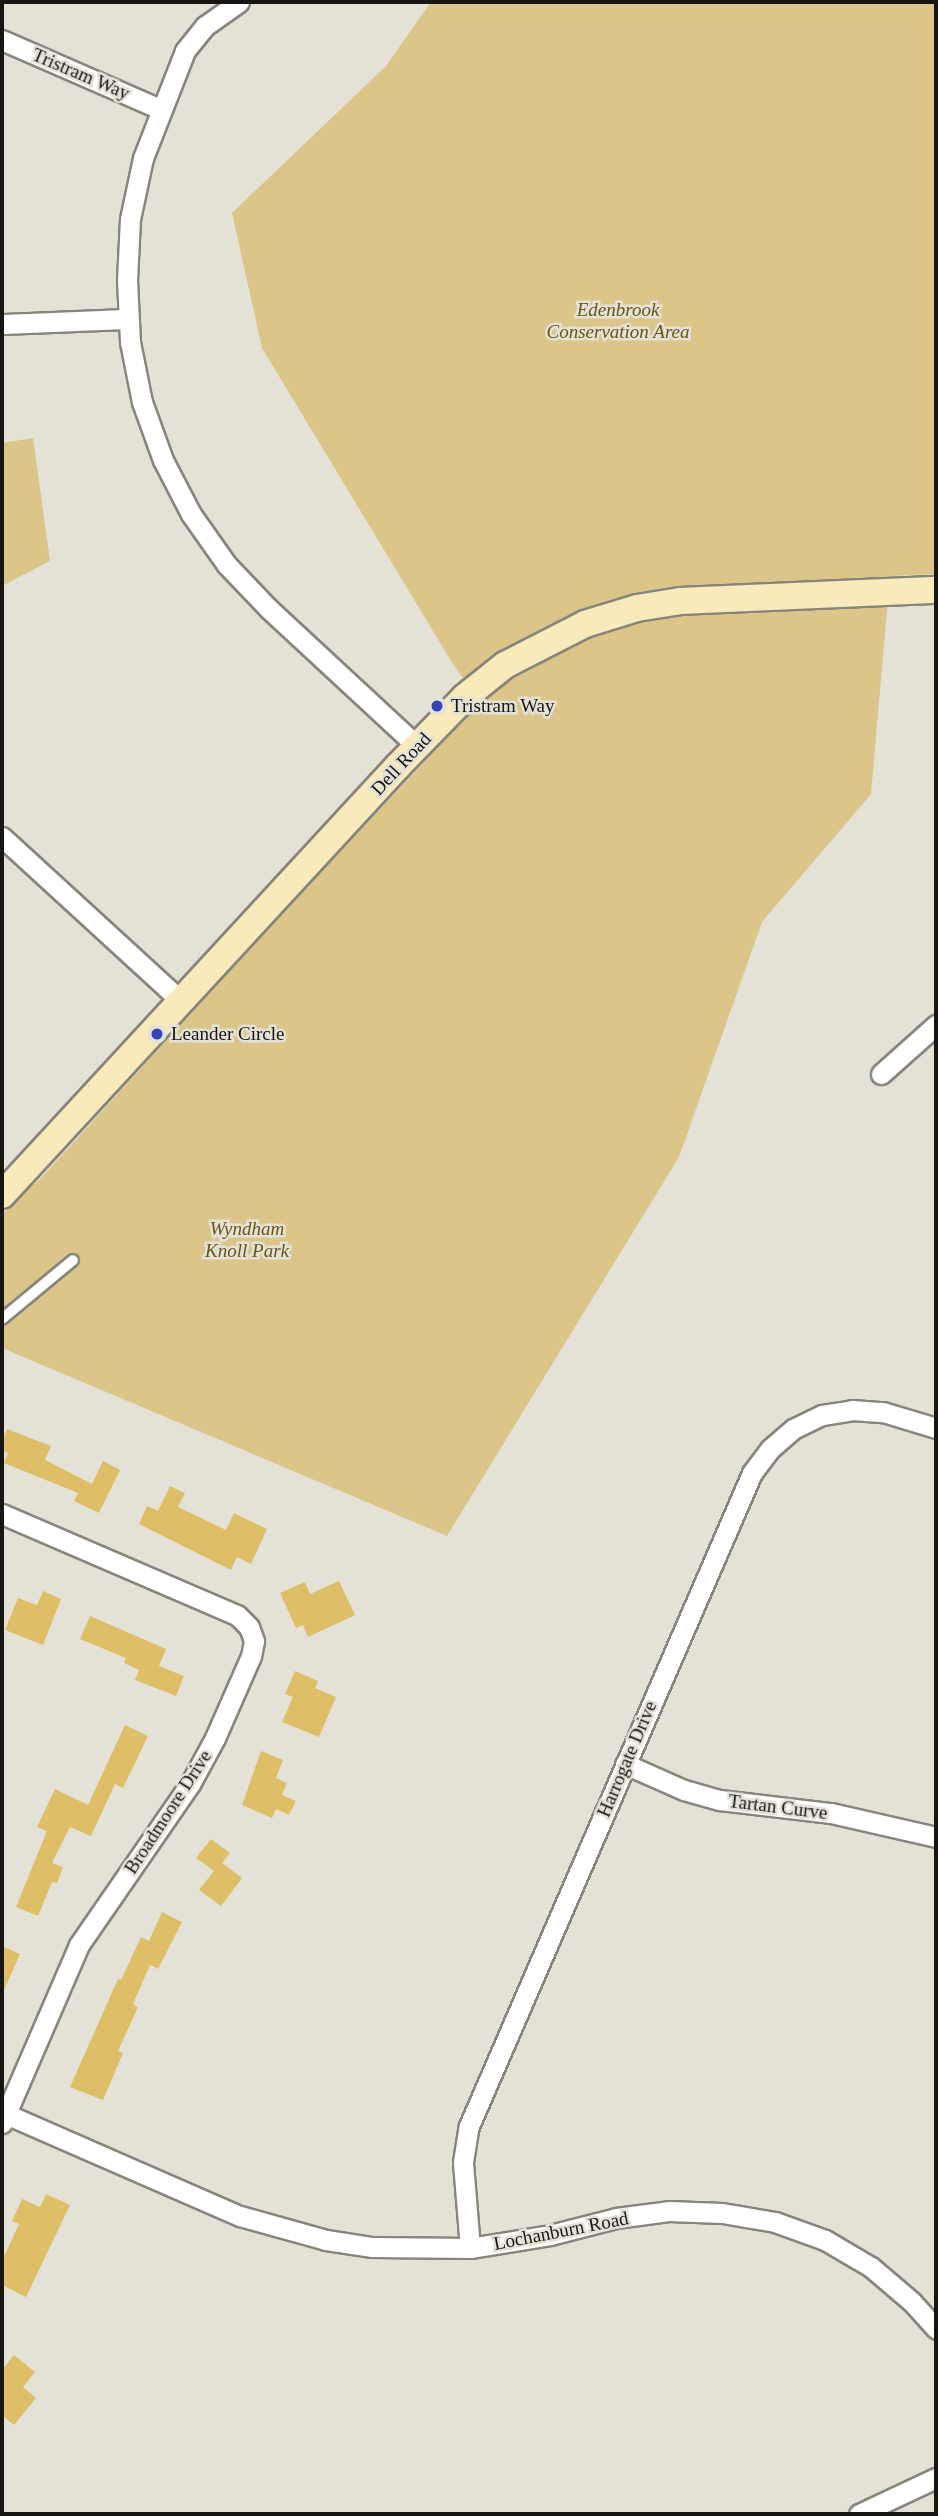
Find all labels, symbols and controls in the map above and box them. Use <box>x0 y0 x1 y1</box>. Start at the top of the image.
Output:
street label: Tristram Way <box>29 43 133 105</box>
park label: Edenbrook Conservation Area <box>546 299 690 343</box>
place label: Tristram Way <box>451 695 555 717</box>
marker: Tristram Way <box>429 698 445 714</box>
street label: Dell Road <box>366 728 436 800</box>
place label: Leander Circle <box>171 1023 284 1045</box>
marker: Leander Circle <box>149 1026 165 1042</box>
park label: Wyndham Knoll Park <box>205 1218 289 1262</box>
street label: Harrogate Drive <box>592 1697 662 1821</box>
street label: Broadmoore Drive <box>120 1746 216 1878</box>
street label: Tartan Curve <box>727 1790 829 1824</box>
street label: Lochanburn Road <box>492 2207 630 2255</box>

